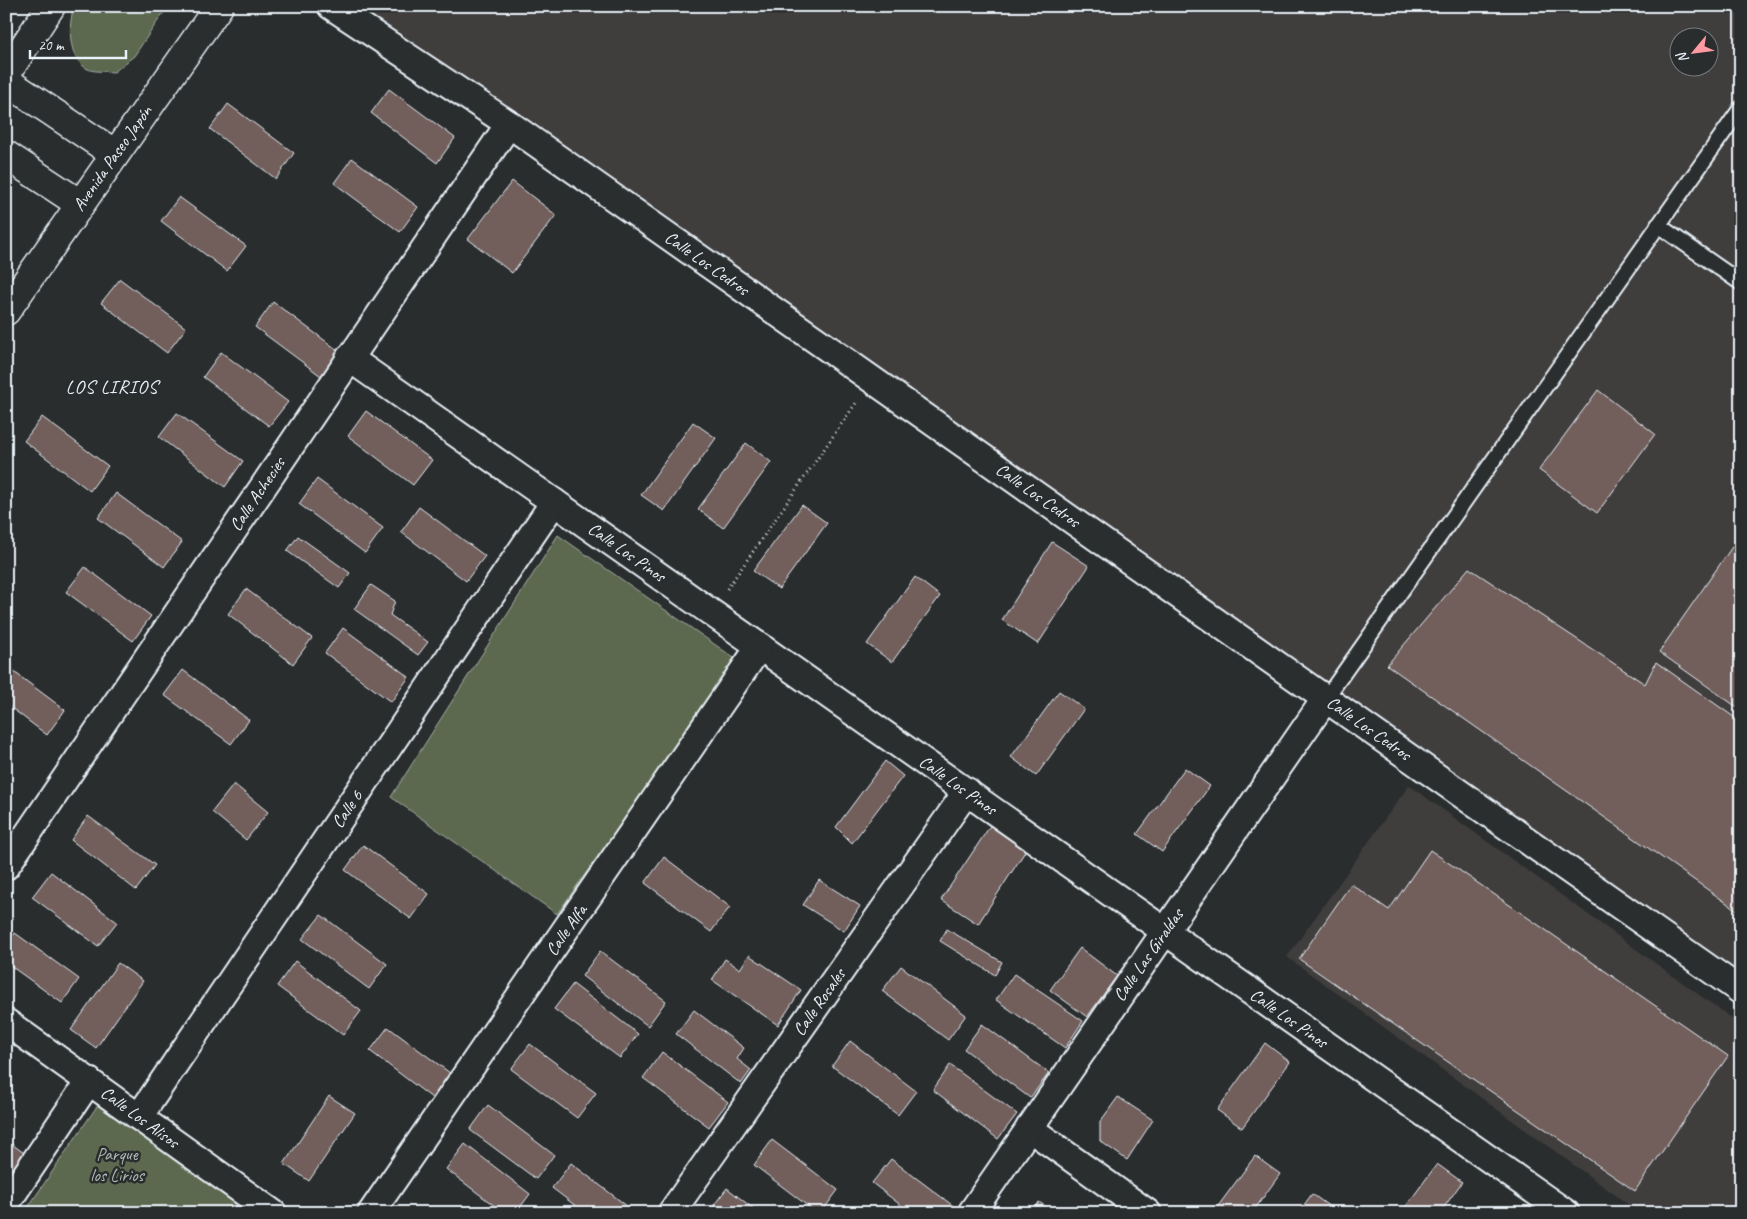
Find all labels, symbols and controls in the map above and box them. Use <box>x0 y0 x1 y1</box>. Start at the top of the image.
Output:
scale bar <box>30 28 126 60</box>
north arrow <box>1670 28 1720 78</box>
text: 20 m <box>38 36 65 55</box>
text: N <box>1672 48 1693 66</box>
street label: Avenida Paseo Japón <box>67 100 157 215</box>
street label: Calle Los Cedros <box>661 226 755 301</box>
district label: LOS LIRIOS <box>66 375 161 399</box>
street label: Calle Achecies <box>224 451 291 535</box>
street label: Calle Los Cedros <box>992 458 1086 533</box>
street label: Calle Los Pinos <box>584 517 672 588</box>
street label: Calle Los Cedros <box>1323 691 1417 766</box>
street label: Calle Los Pinos <box>915 750 1003 821</box>
street label: Calle 6 <box>326 785 368 832</box>
street label: Calle Alfa <box>541 899 592 960</box>
street label: Calle Las Giraldas <box>1108 903 1189 1005</box>
street label: Calle Rosales <box>788 963 851 1040</box>
street label: Calle Los Pinos <box>1246 983 1334 1054</box>
street label: Calle Los Alisos <box>97 1081 185 1154</box>
park label: Parque los Lirios <box>90 1143 145 1186</box>

